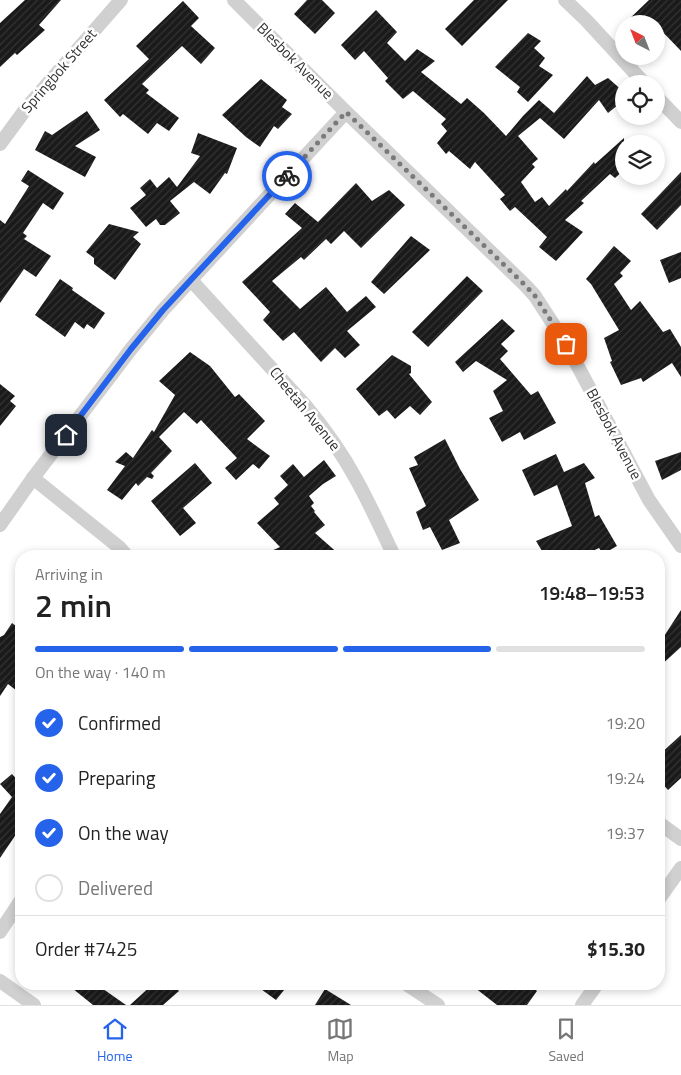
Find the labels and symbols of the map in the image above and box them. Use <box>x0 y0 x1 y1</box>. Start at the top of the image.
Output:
north arrow <box>615 15 665 65</box>
street label: Blesbok Avenue <box>252 17 339 104</box>
street label: Springbok Street <box>15 23 102 118</box>
courier <box>262 151 312 201</box>
pin <box>545 323 587 365</box>
street label: Cheetah Avenue <box>264 362 347 456</box>
street label: Blesbok Avenue <box>581 384 648 484</box>
pin <box>45 414 87 456</box>

